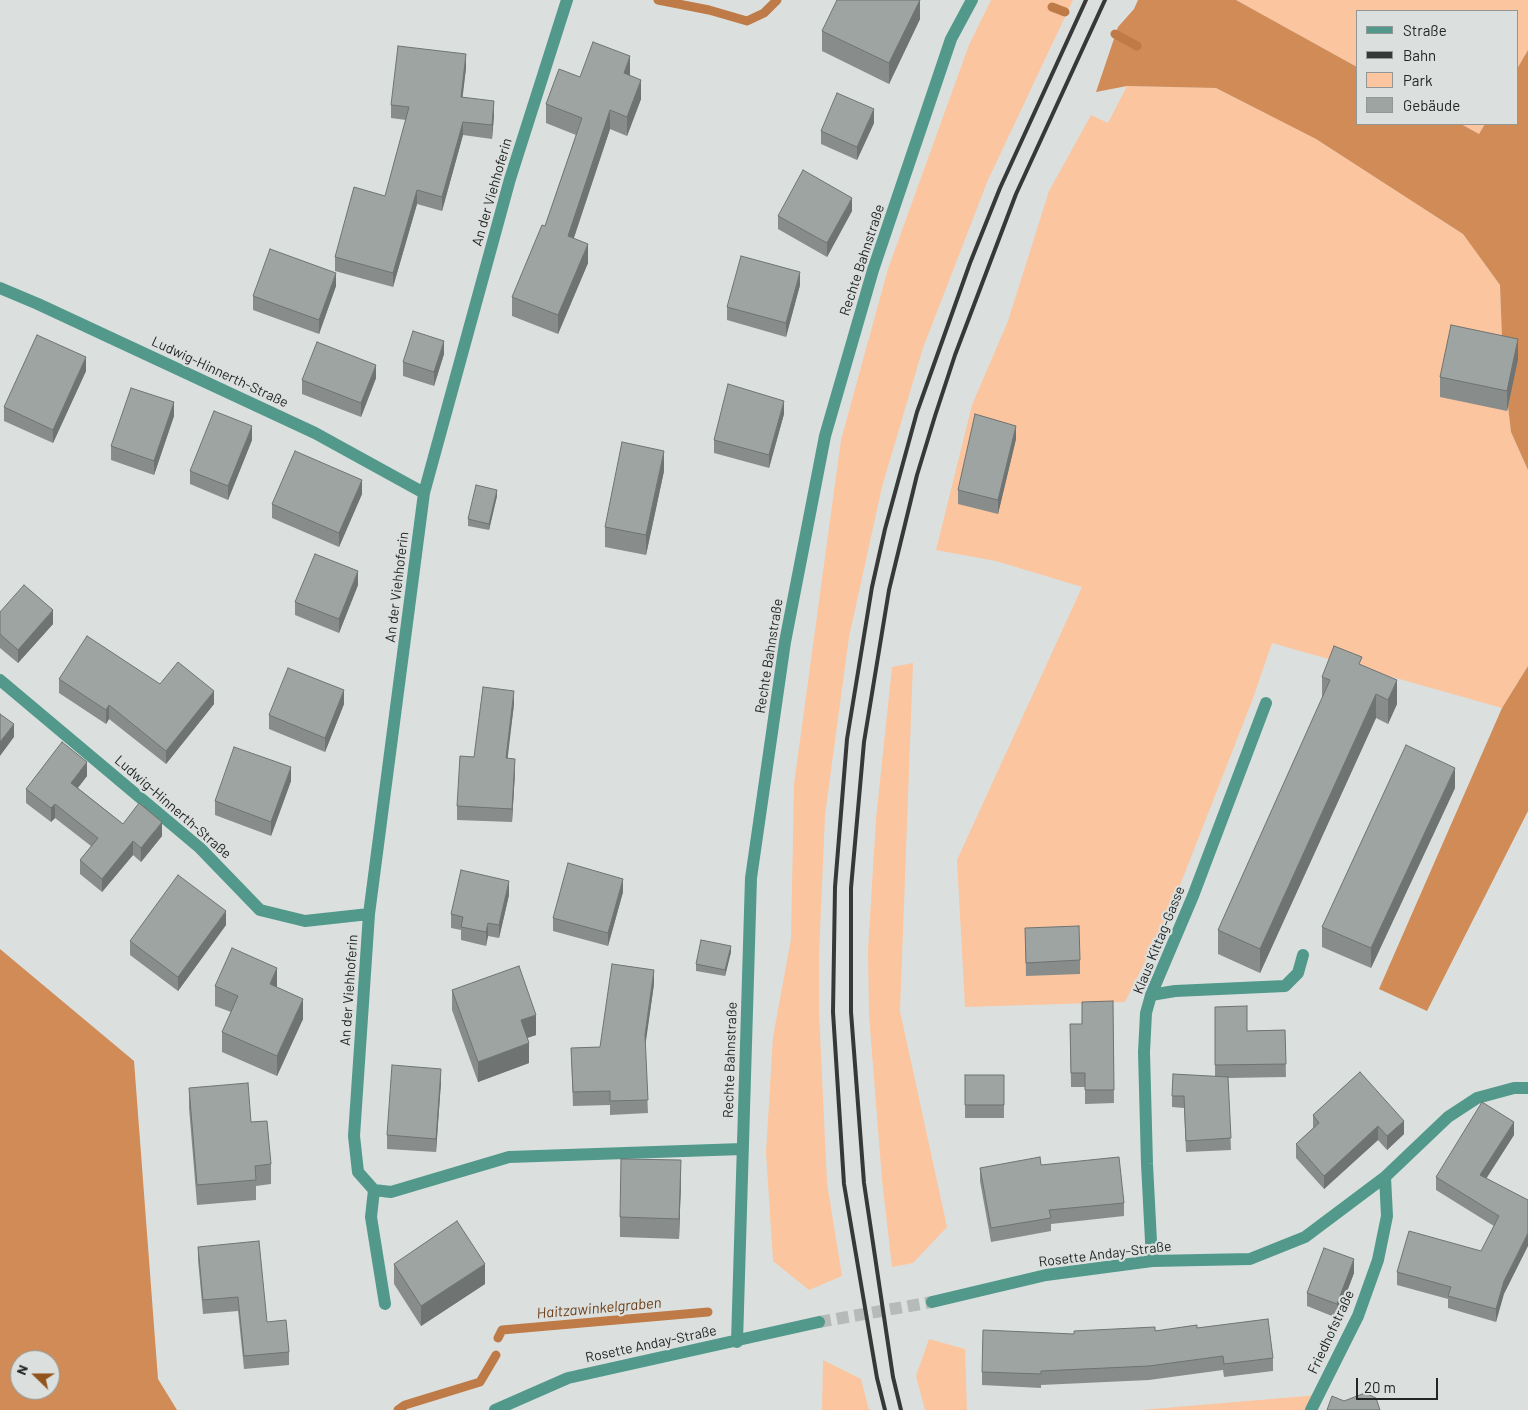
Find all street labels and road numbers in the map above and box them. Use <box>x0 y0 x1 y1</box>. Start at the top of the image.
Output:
street label: An der Viehhoferin <box>469 136 515 248</box>
street label: Rechte Bahnstraße <box>836 202 888 318</box>
street label: Ludwig-Hinnerth-Straße <box>149 333 291 411</box>
street label: An der Viehhoferin <box>382 531 412 643</box>
street label: Rechte Bahnstraße <box>752 597 786 715</box>
street label: Ludwig-Hinnerth-Straße <box>111 752 235 862</box>
street label: Klaus Kittag-Gasse <box>1130 884 1188 996</box>
street label: An der Viehhoferin <box>337 934 361 1046</box>
street label: Rechte Bahnstraße <box>720 1002 740 1118</box>
street label: Rosette Anday-Straße <box>1038 1238 1172 1270</box>
street label: Friedhofstraße <box>1304 1287 1358 1377</box>
street label: Rosette Anday-Straße <box>584 1322 718 1366</box>

